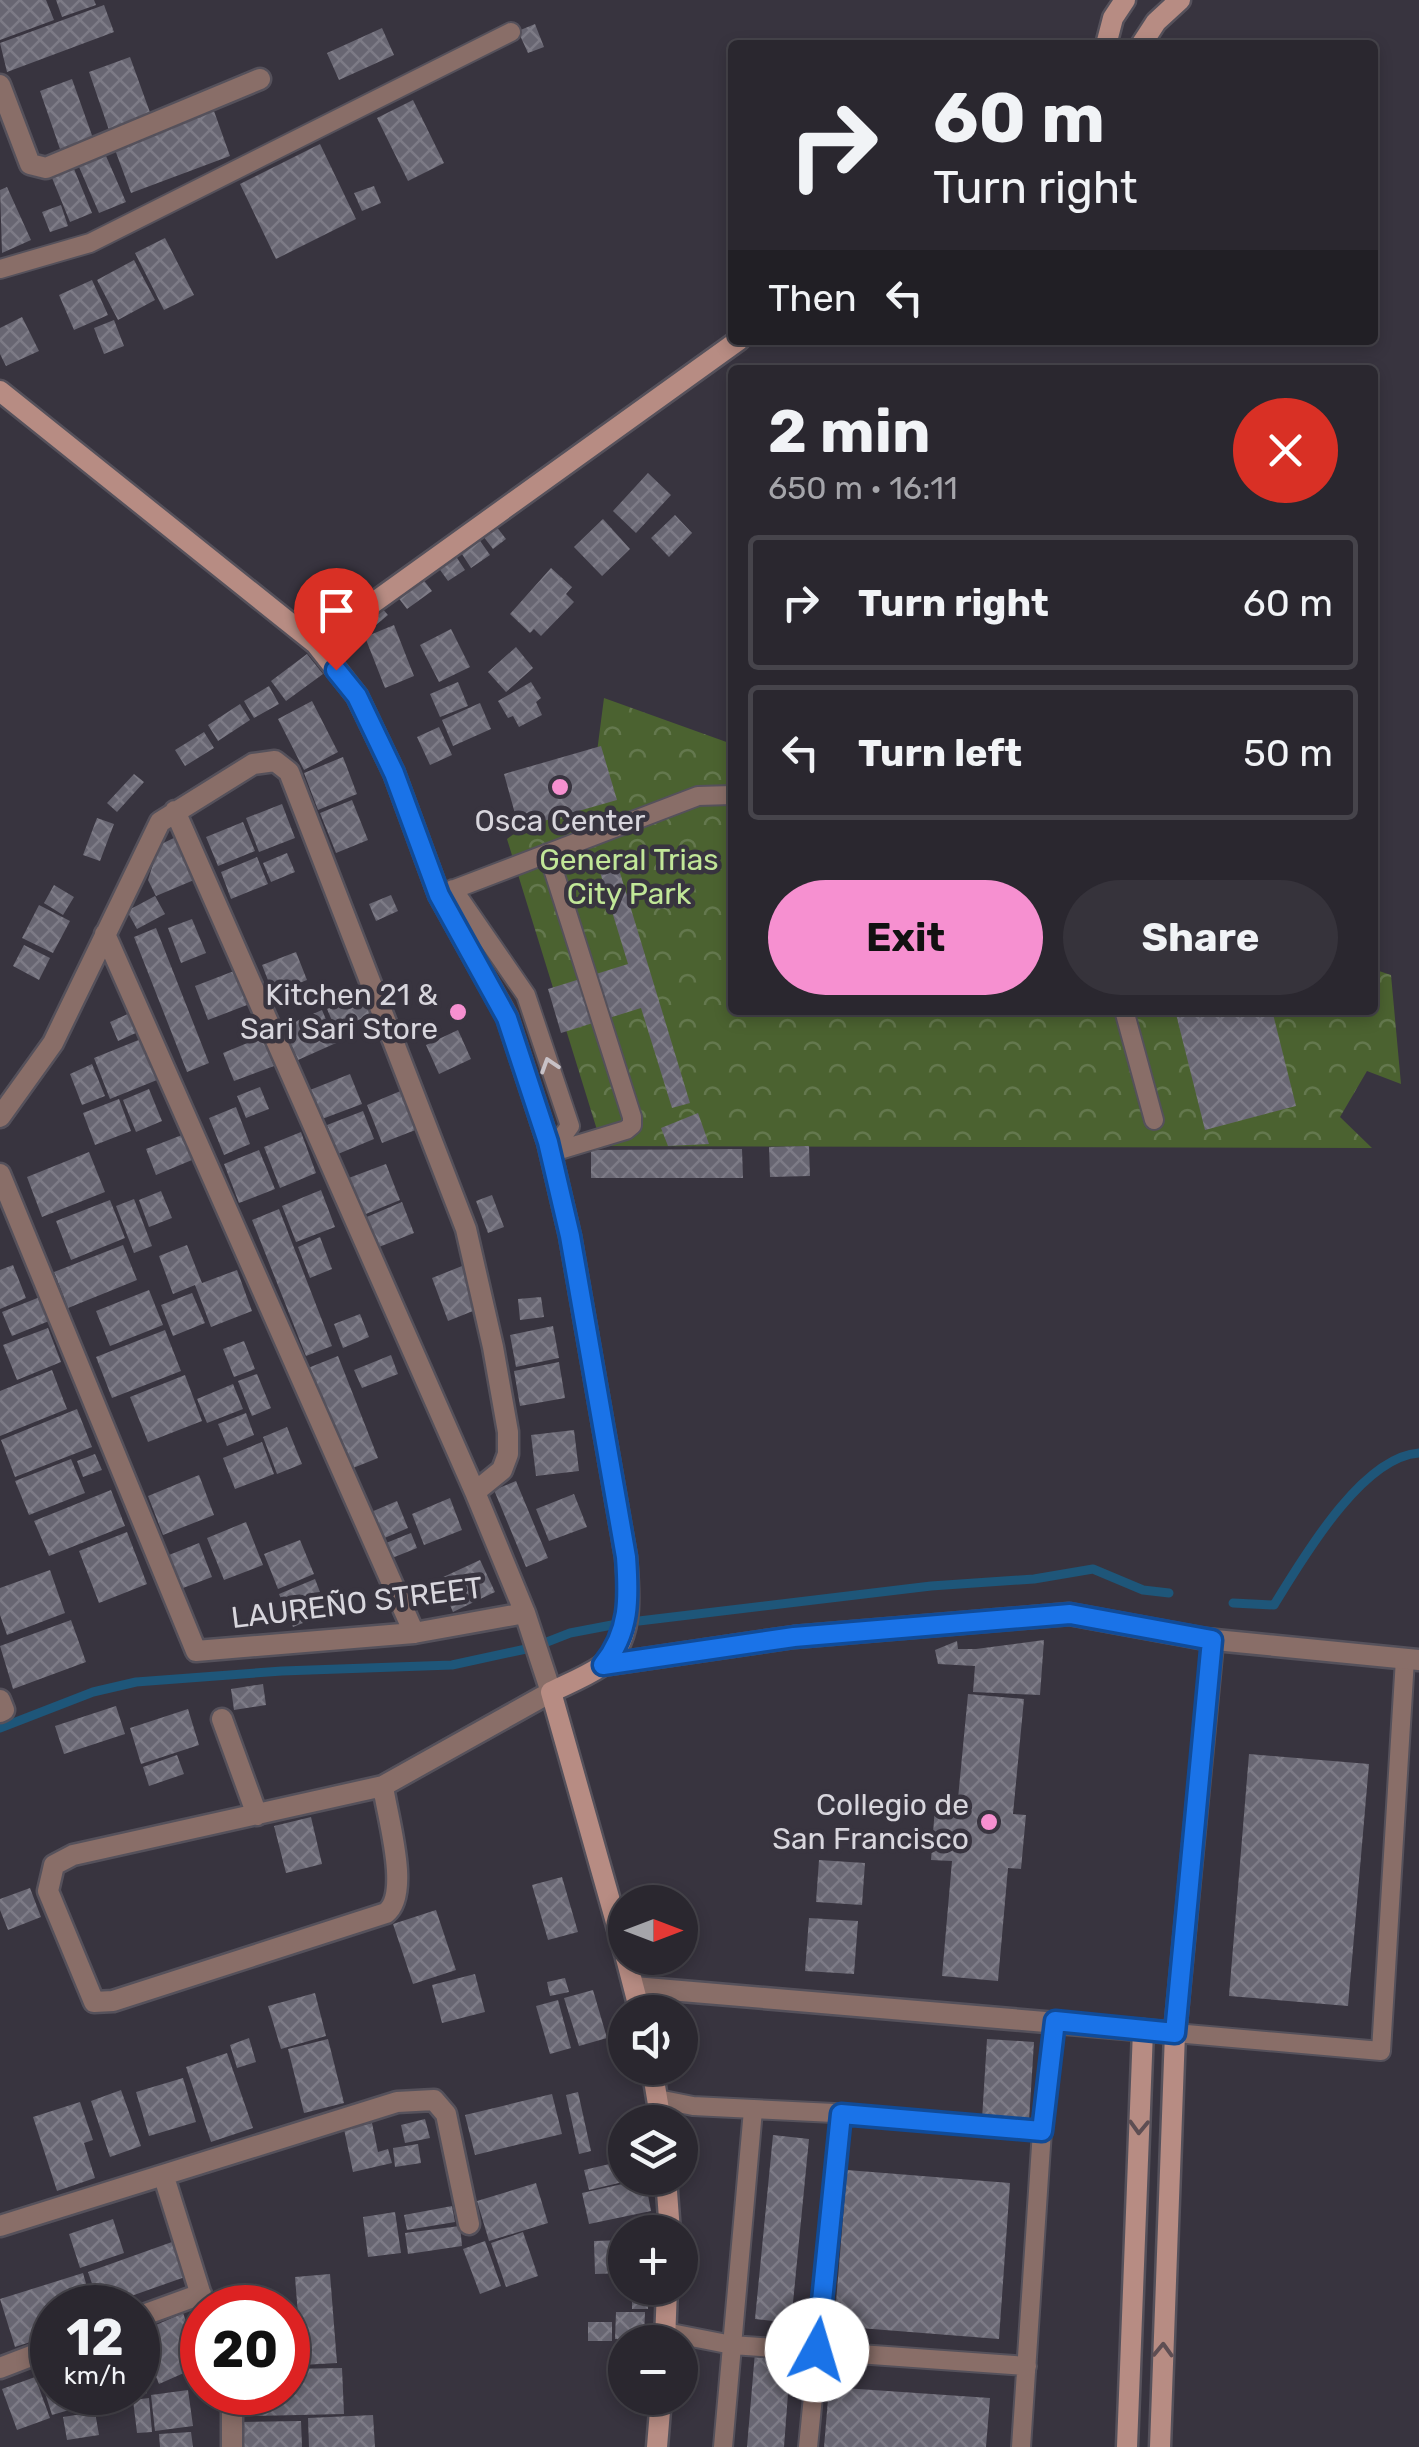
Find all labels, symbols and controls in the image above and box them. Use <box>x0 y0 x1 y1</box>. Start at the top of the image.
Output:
text: 60 m <box>933 77 1105 160</box>
icon: right <box>768 80 898 210</box>
text: Turn right <box>933 161 1137 214</box>
icon: left <box>877 270 932 325</box>
text: Then <box>768 275 857 321</box>
text: 2 min <box>768 396 930 467</box>
button: close <box>1233 398 1338 503</box>
text: 650 m · 16:11 <box>768 469 958 507</box>
pin <box>294 568 379 671</box>
icon: right <box>773 575 828 630</box>
text: Turn right <box>858 580 1049 626</box>
text: 60 m <box>1243 580 1333 626</box>
icon: arrive <box>309 583 364 638</box>
icon: left <box>773 725 828 780</box>
text: Turn left <box>858 730 1022 776</box>
text: 50 m <box>1243 730 1333 776</box>
marker: Osca Center <box>549 776 571 798</box>
place label: Osca Center <box>475 803 646 839</box>
park label: General Trias City Park <box>539 842 719 912</box>
button: Exit <box>768 880 1043 995</box>
button: Share <box>1063 880 1338 995</box>
place label: Kitchen 21 & Sari Sari Store <box>240 977 438 1047</box>
marker: Kitchen 21 & Sari Sari Store <box>447 1001 469 1023</box>
one-way arrow <box>541 1057 561 1074</box>
street label: LAUREÑO STREET <box>229 1570 485 1636</box>
place label: Collegio de San Francisco <box>772 1787 969 1857</box>
marker: Collegio de San Francisco <box>978 1811 1000 1833</box>
north arrow <box>608 1885 698 1975</box>
map controls <box>608 1885 698 2415</box>
button: sound <box>608 1995 698 2085</box>
button: layers <box>608 2105 698 2195</box>
one-way arrow <box>1128 2120 1149 2136</box>
button: + <box>608 2215 698 2305</box>
speed limit sign: 20 <box>180 2285 310 2415</box>
position arrow <box>765 2298 869 2402</box>
text: 12 <box>66 2308 124 2368</box>
button: − <box>608 2325 698 2415</box>
one-way arrow <box>1153 2341 1174 2357</box>
text: km/h <box>64 2361 126 2390</box>

